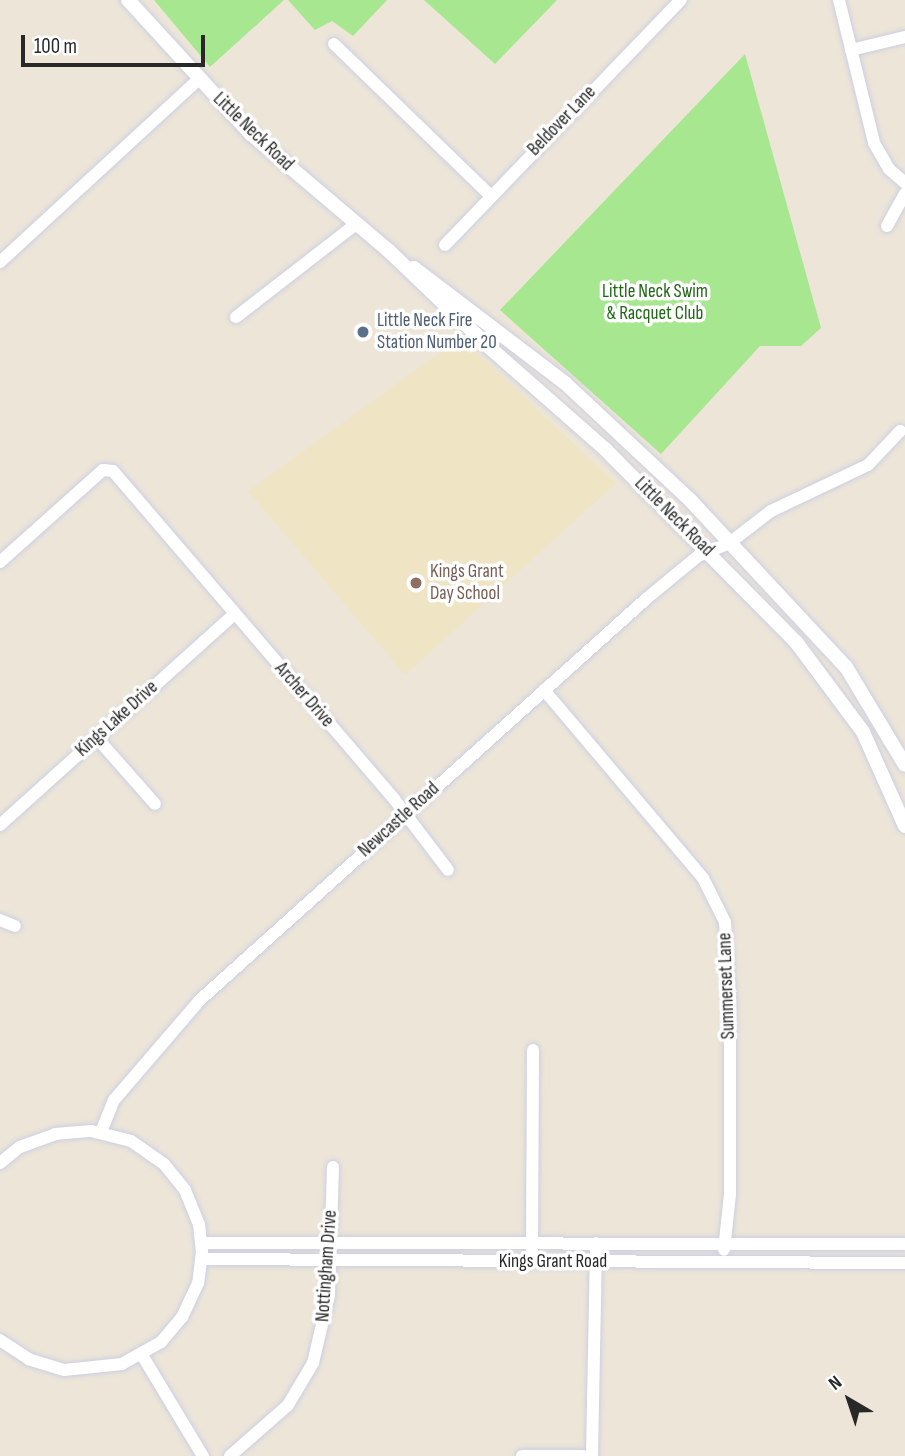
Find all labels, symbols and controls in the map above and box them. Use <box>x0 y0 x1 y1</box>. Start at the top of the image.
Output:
scale bar <box>24 21 208 65</box>
text: 100 m <box>34 34 77 59</box>
street label: Beldover Lane <box>523 81 601 161</box>
street label: Little Neck Road <box>208 88 298 176</box>
park label: Little Neck Swim & Racquet Club <box>602 281 708 325</box>
place label: Little Neck Fire Station Number 20 <box>377 310 497 354</box>
marker: Little Neck Fire Station Number 20 <box>355 324 371 340</box>
street label: Little Neck Road <box>629 472 719 562</box>
place label: Kings Grant Day School <box>430 561 504 605</box>
marker: Kings Grant Day School <box>408 575 424 591</box>
street label: Archer Drive <box>270 658 338 732</box>
street label: Kings Lake Drive <box>71 676 163 762</box>
street label: Newcastle Road <box>354 778 444 862</box>
street label: Summerset Lane <box>714 932 740 1040</box>
street label: Nottingham Drive <box>312 1209 342 1323</box>
street label: Kings Grant Road <box>499 1251 607 1273</box>
north arrow <box>814 1365 884 1435</box>
text: N <box>824 1371 847 1395</box>

